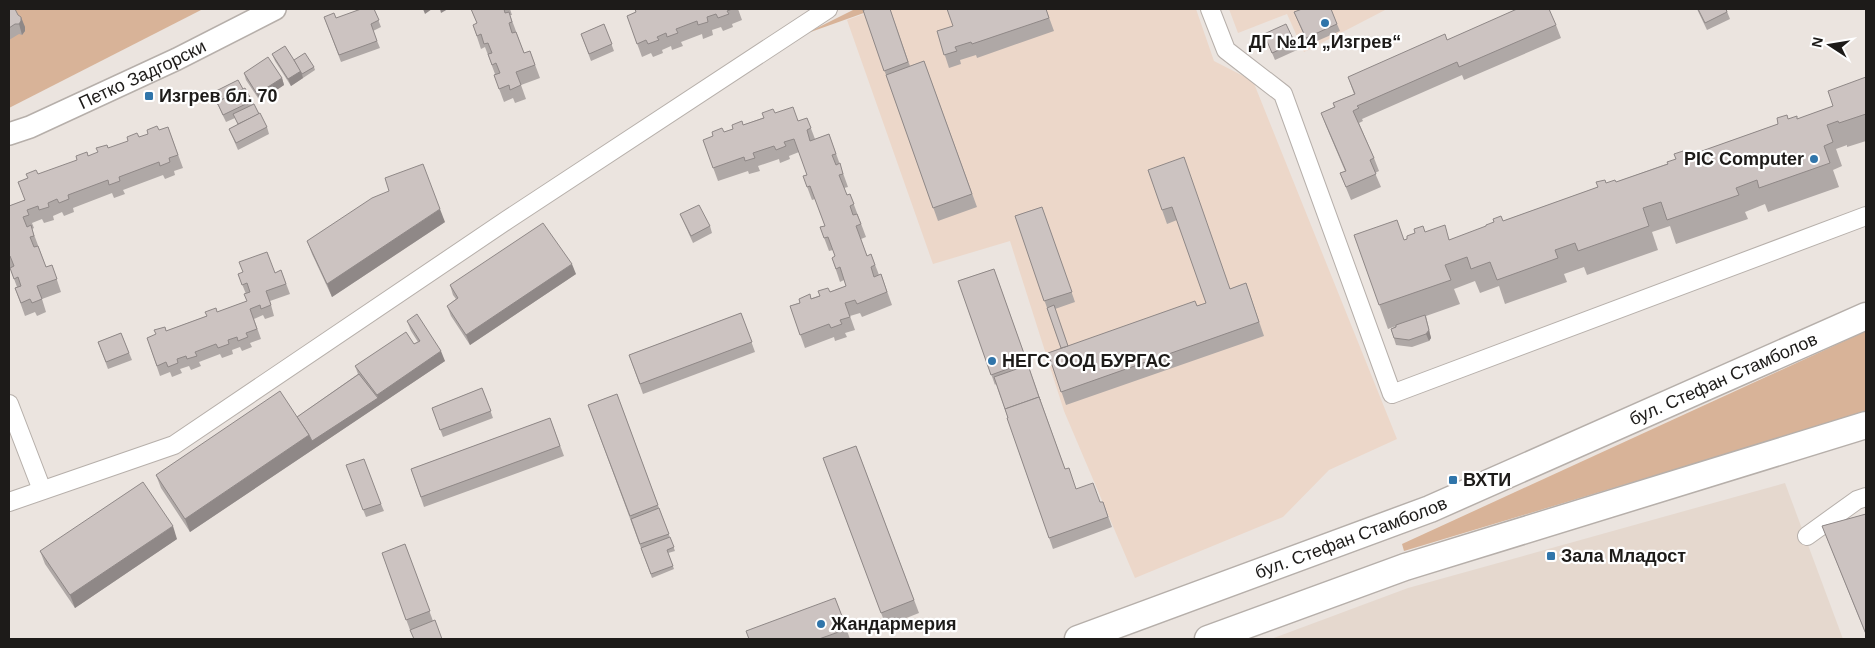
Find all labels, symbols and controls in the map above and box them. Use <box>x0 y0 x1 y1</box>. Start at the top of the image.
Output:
marker: ДГ №14 „Изгрев“ <box>1319 17 1331 29</box>
north arrow <box>1805 20 1855 70</box>
place label: ДГ №14 „Изгрев“ <box>1249 32 1401 52</box>
street label: Петко Задгорски <box>75 36 209 113</box>
text: N <box>1808 36 1826 49</box>
place label: Изгрев бл. 70 <box>159 86 278 106</box>
marker: Изгрев бл. 70 <box>143 90 155 102</box>
place label: PIC Computer <box>1684 149 1804 169</box>
marker: PIC Computer <box>1808 153 1820 165</box>
street label: бул. Стефан Стамболов <box>1626 329 1820 429</box>
place label: НЕГС ООД БУРГАС <box>1002 351 1171 371</box>
marker: НЕГС ООД БУРГАС <box>986 355 998 367</box>
place label: ВХТИ <box>1463 470 1511 490</box>
marker: ВХТИ <box>1447 474 1459 486</box>
street label: бул. Стефан Стамболов <box>1252 493 1450 583</box>
place label: Зала Младост <box>1561 546 1686 566</box>
marker: Зала Младост <box>1545 550 1557 562</box>
place label: Жандармерия <box>830 614 956 634</box>
marker: Жандармерия <box>815 618 827 630</box>

